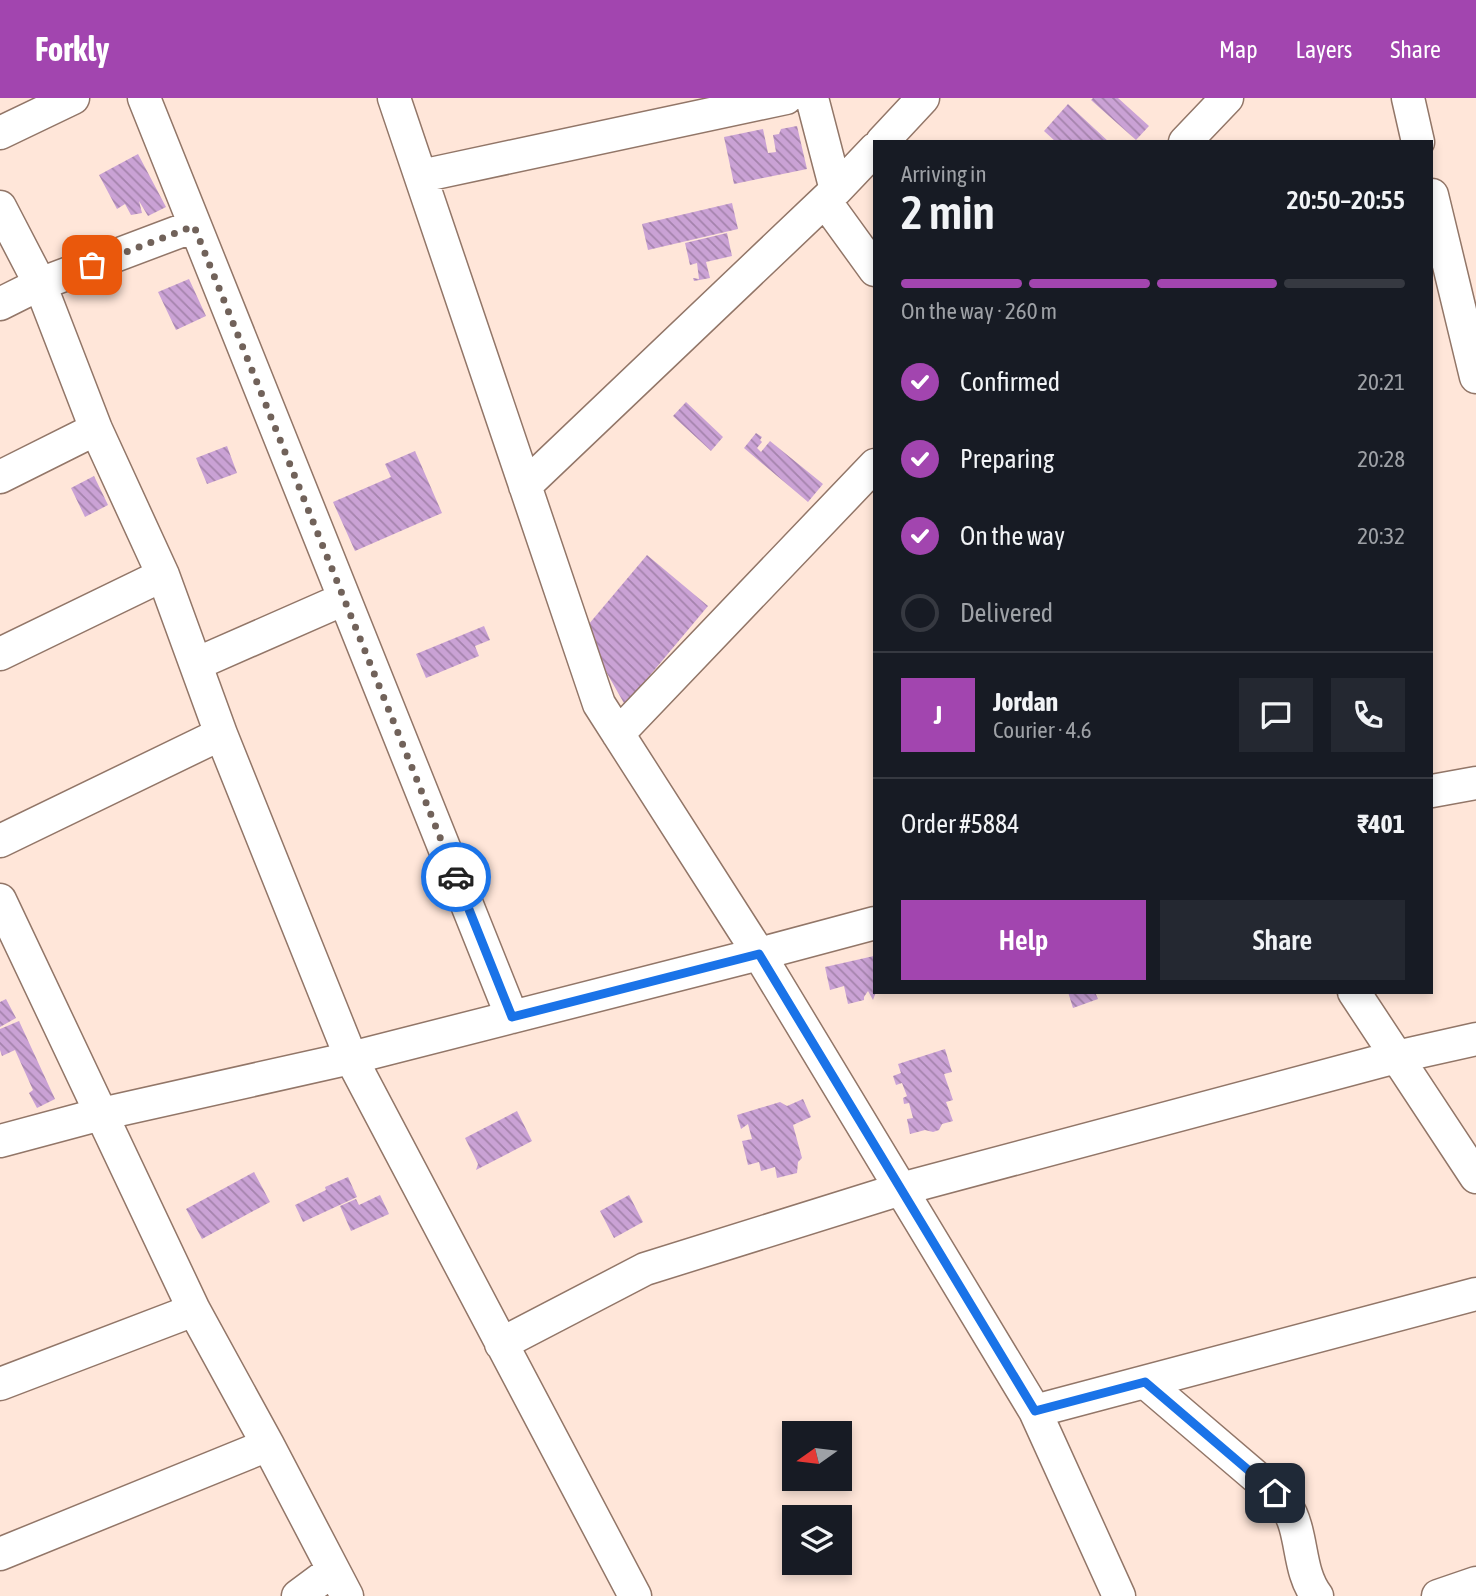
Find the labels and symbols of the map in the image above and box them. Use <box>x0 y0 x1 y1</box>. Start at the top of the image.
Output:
pin <box>62 235 122 295</box>
courier <box>421 842 491 912</box>
north arrow <box>782 1421 852 1491</box>
pin <box>1245 1463 1305 1523</box>

